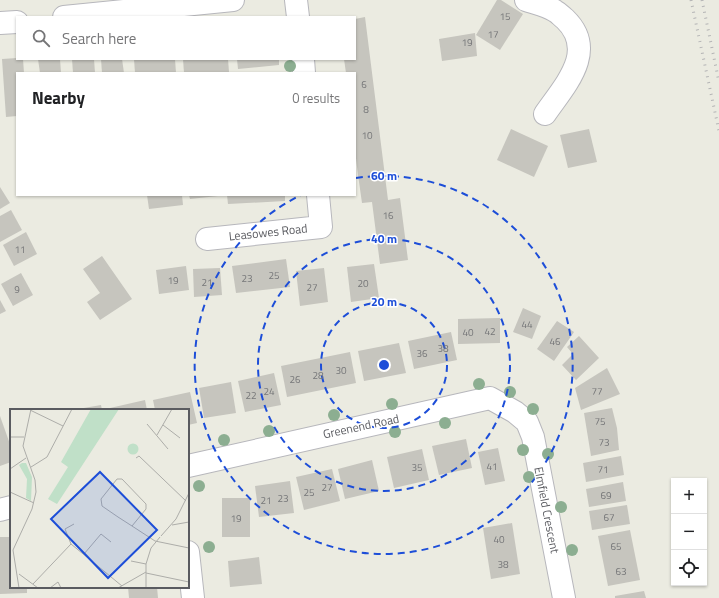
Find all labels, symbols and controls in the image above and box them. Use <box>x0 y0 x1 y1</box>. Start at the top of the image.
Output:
house number: 15 <box>499 9 511 24</box>
search box <box>16 16 356 60</box>
icon: search <box>30 27 52 49</box>
text: Search here <box>62 27 136 50</box>
house number: 17 <box>487 27 499 42</box>
house number: 19 <box>461 35 473 50</box>
house number: 6 <box>361 77 367 92</box>
text: Nearby <box>32 85 85 111</box>
text: 0 results <box>292 88 340 108</box>
house number: 8 <box>363 102 369 117</box>
house number: 10 <box>361 128 373 143</box>
text: 60 m <box>371 166 397 185</box>
house number: 16 <box>382 208 394 223</box>
street label: Leasowes Road <box>228 218 308 246</box>
text: 40 m <box>371 229 397 248</box>
house number: 11 <box>14 242 26 257</box>
house number: 25 <box>268 268 280 283</box>
house number: 23 <box>241 271 253 286</box>
house number: 19 <box>167 273 179 288</box>
house number: 21 <box>201 275 213 290</box>
house number: 20 <box>357 276 369 291</box>
house number: 27 <box>306 280 318 295</box>
house number: 9 <box>14 282 20 297</box>
text: 20 m <box>371 292 397 311</box>
house number: 44 <box>521 317 533 332</box>
house number: 42 <box>484 324 496 339</box>
house number: 40 <box>462 325 474 340</box>
house number: 46 <box>549 334 561 349</box>
house number: 38 <box>437 341 449 356</box>
house number: 36 <box>416 346 428 361</box>
centre of rings <box>377 358 391 372</box>
house number: 30 <box>335 363 347 378</box>
house number: 28 <box>312 368 324 383</box>
house number: 26 <box>289 372 301 387</box>
house number: 24 <box>263 384 275 399</box>
house number: 77 <box>591 384 603 399</box>
house number: 22 <box>245 388 257 403</box>
inset map <box>10 409 189 588</box>
street label: Greenend Road <box>321 409 401 443</box>
house number: 75 <box>594 414 606 429</box>
house number: 73 <box>598 435 610 450</box>
house number: 41 <box>486 459 498 474</box>
house number: 35 <box>411 460 423 475</box>
house number: 71 <box>597 462 609 477</box>
street label: Elmfield Crescent <box>529 465 565 556</box>
map controls <box>671 478 707 586</box>
button: + <box>671 478 707 514</box>
house number: 27 <box>321 480 333 495</box>
house number: 25 <box>303 485 315 500</box>
house number: 69 <box>600 488 612 503</box>
house number: 23 <box>277 491 289 506</box>
house number: 21 <box>260 493 272 508</box>
house number: 67 <box>603 510 615 525</box>
house number: 19 <box>230 511 242 526</box>
button: − <box>671 514 707 550</box>
house number: 40 <box>493 532 505 547</box>
house number: 65 <box>610 539 622 554</box>
button: locate <box>671 550 707 586</box>
house number: 38 <box>497 557 509 572</box>
house number: 63 <box>615 564 627 579</box>

